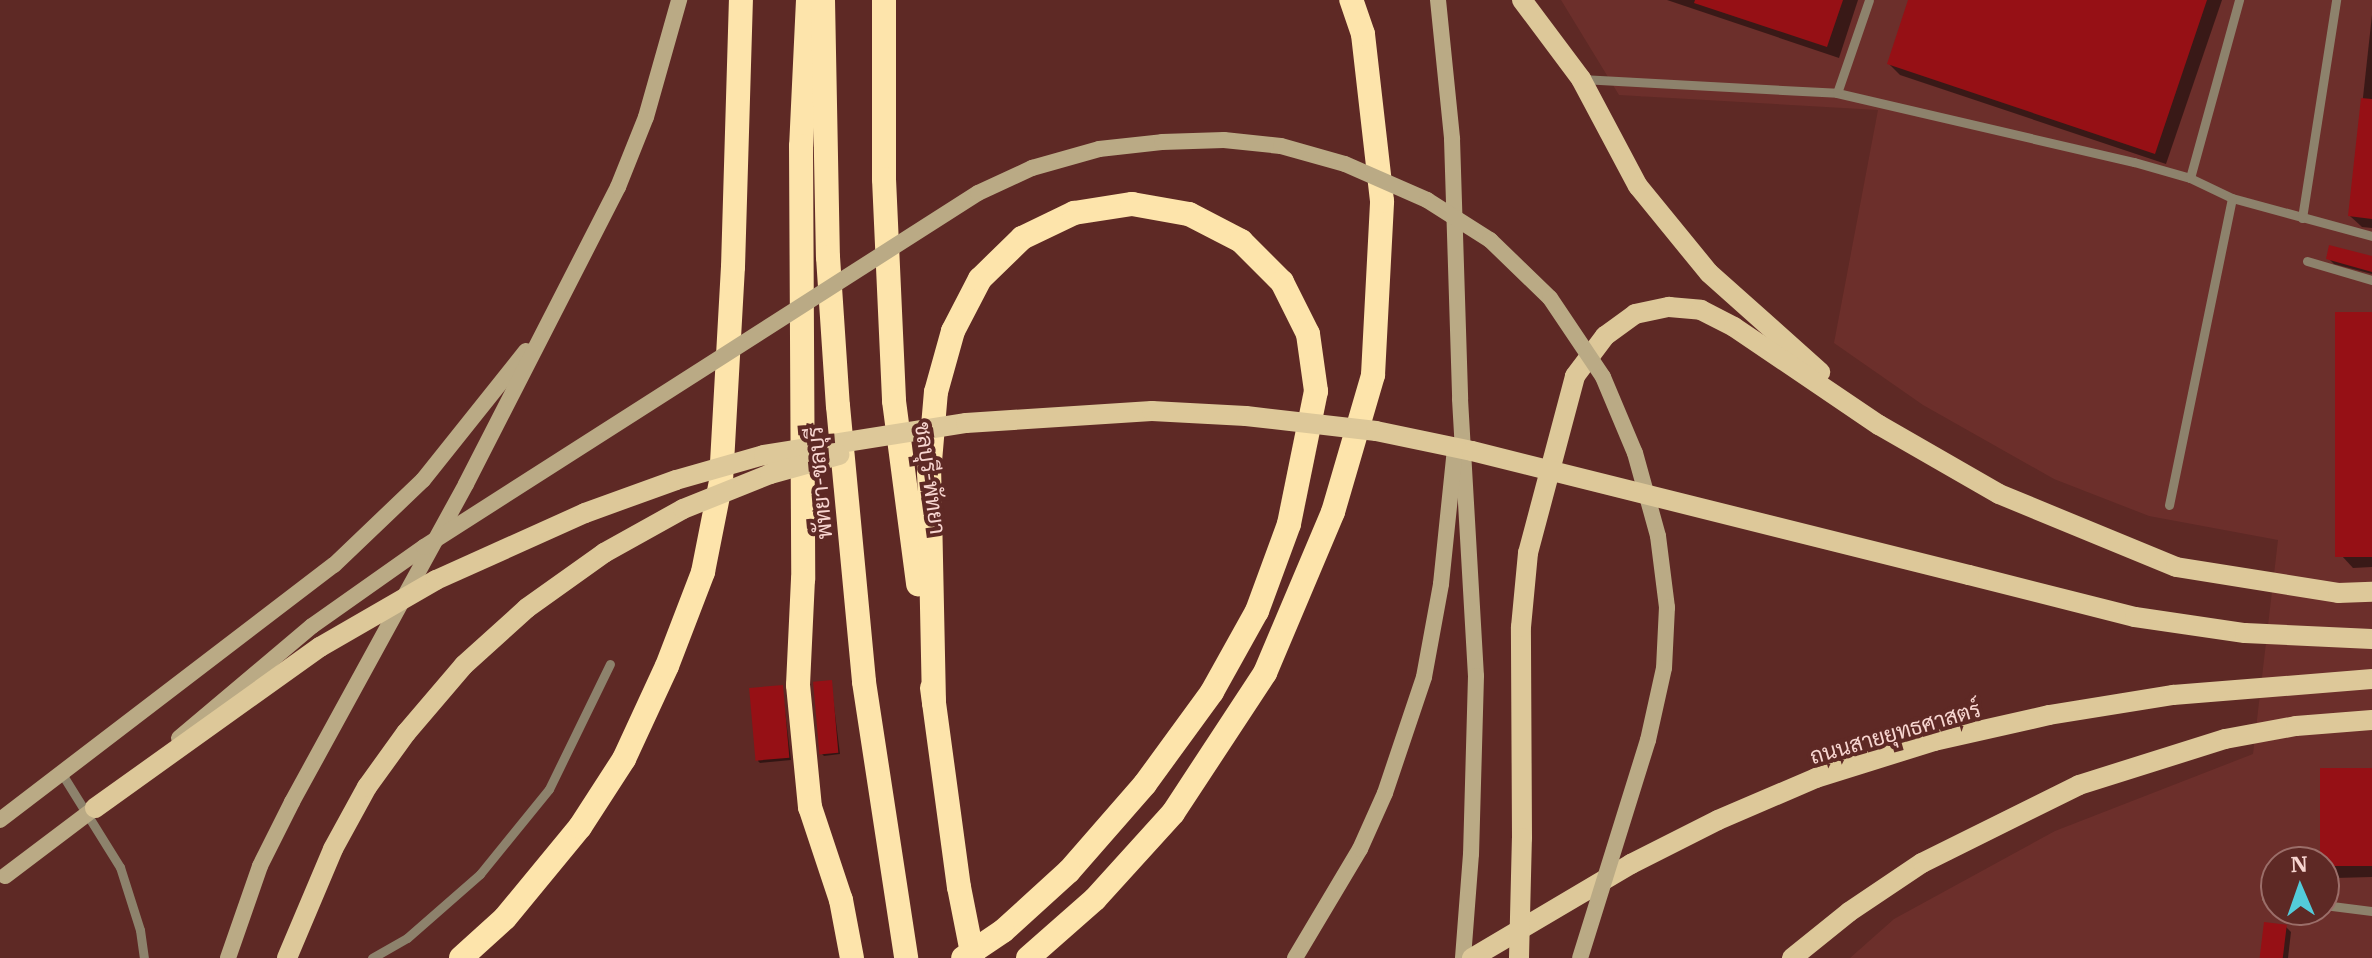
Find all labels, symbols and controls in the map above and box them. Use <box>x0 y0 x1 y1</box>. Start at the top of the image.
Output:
street label: ชลบุรี-พัทยา <box>910 420 952 536</box>
street label: พัทยา-ชลบุรี <box>801 426 837 540</box>
street label: ถนนสายยุทธศาสตร์ <box>1807 695 1983 769</box>
north arrow <box>2260 846 2340 926</box>
text: N <box>2290 849 2308 878</box>

